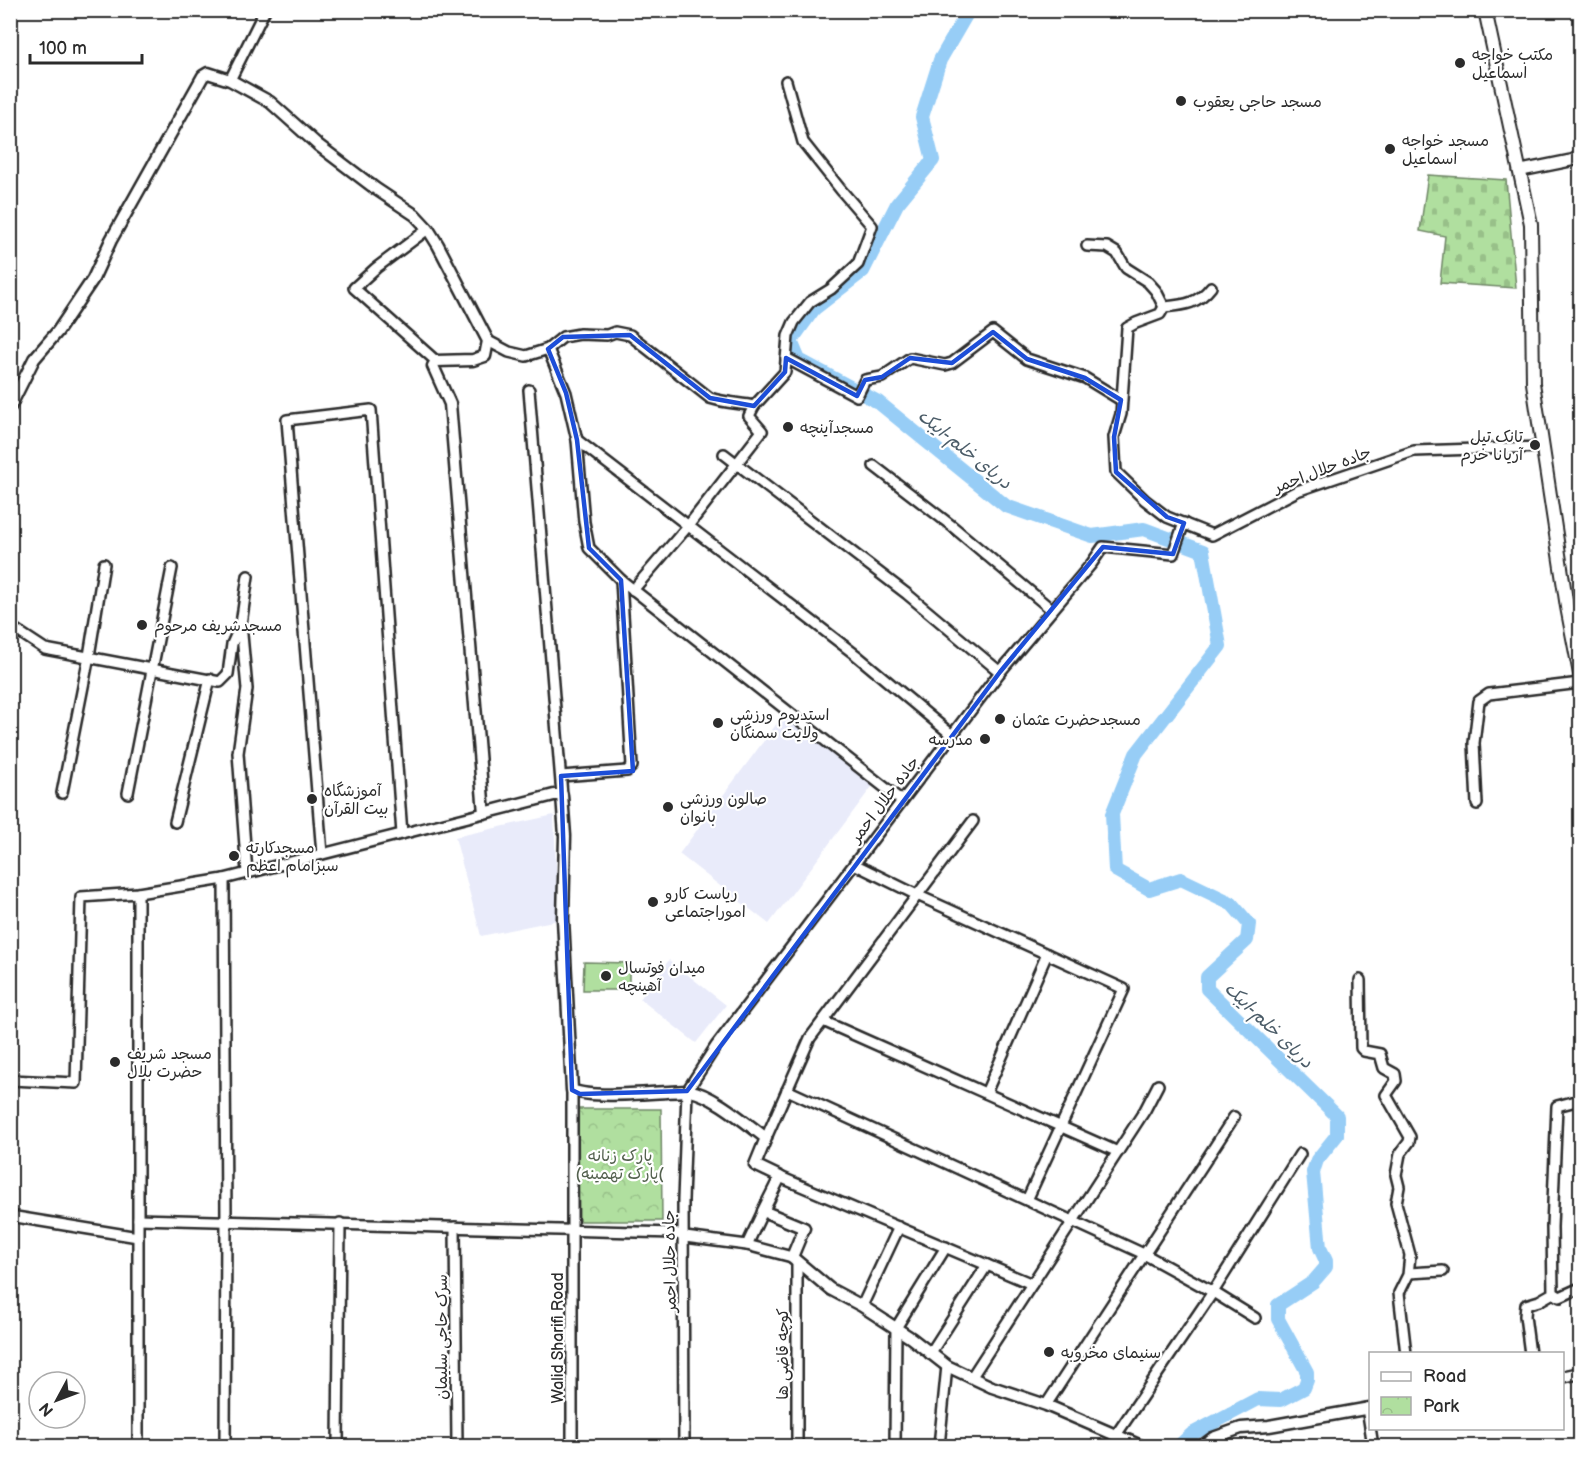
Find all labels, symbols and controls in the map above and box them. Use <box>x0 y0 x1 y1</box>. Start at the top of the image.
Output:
scale bar <box>30 27 142 65</box>
text: 100 m <box>39 38 87 59</box>
place label: مکتب خواجه اسماعیل <box>1472 46 1553 83</box>
marker: مکتب خواجه اسماعیل <box>1453 56 1467 70</box>
place label: مسجد حاجی یعقوب <box>1193 93 1322 112</box>
marker: مسجد حاجی یعقوب <box>1174 94 1188 108</box>
place label: مسجد خواجه اسماعیل <box>1402 132 1489 169</box>
marker: مسجد خواجه اسماعیل <box>1383 142 1397 156</box>
water label: دریای خلم-ایبک <box>912 405 1016 496</box>
place label: مسجدآینچه <box>800 419 874 438</box>
marker: مسجدآینچه <box>781 420 795 434</box>
place label: تانک تیل آریانا خرم <box>1460 428 1524 467</box>
marker: تانک تیل آریانا خرم <box>1528 438 1542 452</box>
street label: جاده حلال احمر <box>1269 443 1374 498</box>
place label: مسجدشریف مرحوم <box>154 617 282 638</box>
marker: مسجدشریف مرحوم <box>135 618 149 632</box>
place label: استدیوم ورزشی ولایت سمنگان <box>730 706 830 743</box>
place label: مسجدحضرت عثمان <box>1012 711 1141 730</box>
marker: مسجدحضرت عثمان <box>993 712 1007 726</box>
marker: استدیوم ورزشی ولایت سمنگان <box>711 716 725 730</box>
place label: مدرسه <box>929 731 973 750</box>
marker: مدرسه <box>978 732 992 746</box>
street label: جاده حلال احمر <box>845 753 924 848</box>
place label: آموزشگاه بیت القرآن <box>324 781 388 819</box>
place label: صالون ورزشی بانوان <box>680 790 767 827</box>
marker: آموزشگاه بیت القرآن <box>305 792 319 806</box>
marker: صالون ورزشی بانوان <box>661 800 675 814</box>
place label: مسجدکارته سبزامام اعظم <box>246 839 339 878</box>
marker: مسجدکارته سبزامام اعظم <box>227 849 241 863</box>
place label: ریاست کارو اموراجتماعی <box>663 885 746 922</box>
marker: ریاست کارو اموراجتماعی <box>646 895 660 909</box>
place label: میدان فوتسال آهینچه <box>618 959 705 996</box>
marker: میدان فوتسال آهینچه <box>599 969 613 983</box>
water label: دریای خلم-ایبک <box>1218 978 1317 1075</box>
place label: مسجد شریف حضرت بلال <box>127 1045 212 1082</box>
marker: مسجد شریف حضرت بلال <box>108 1055 122 1069</box>
park label: پارک زنانه (پارک تهمینه( <box>576 1147 665 1184</box>
street label: جاده حلال احمر <box>660 1209 681 1315</box>
street label: Walid Sharifi Road <box>549 1272 568 1404</box>
street label: سرک حاجی سلیمان <box>433 1274 452 1400</box>
street label: کوچه قاضی ها <box>774 1308 793 1400</box>
place label: سنیمای مخروبه <box>1061 1344 1161 1363</box>
marker: سنیمای مخروبه <box>1042 1345 1056 1359</box>
legend <box>1369 1352 1564 1430</box>
text: Road <box>1423 1366 1467 1387</box>
north arrow <box>27 1370 87 1430</box>
text: Park <box>1423 1396 1459 1417</box>
text: N <box>36 1398 58 1420</box>

